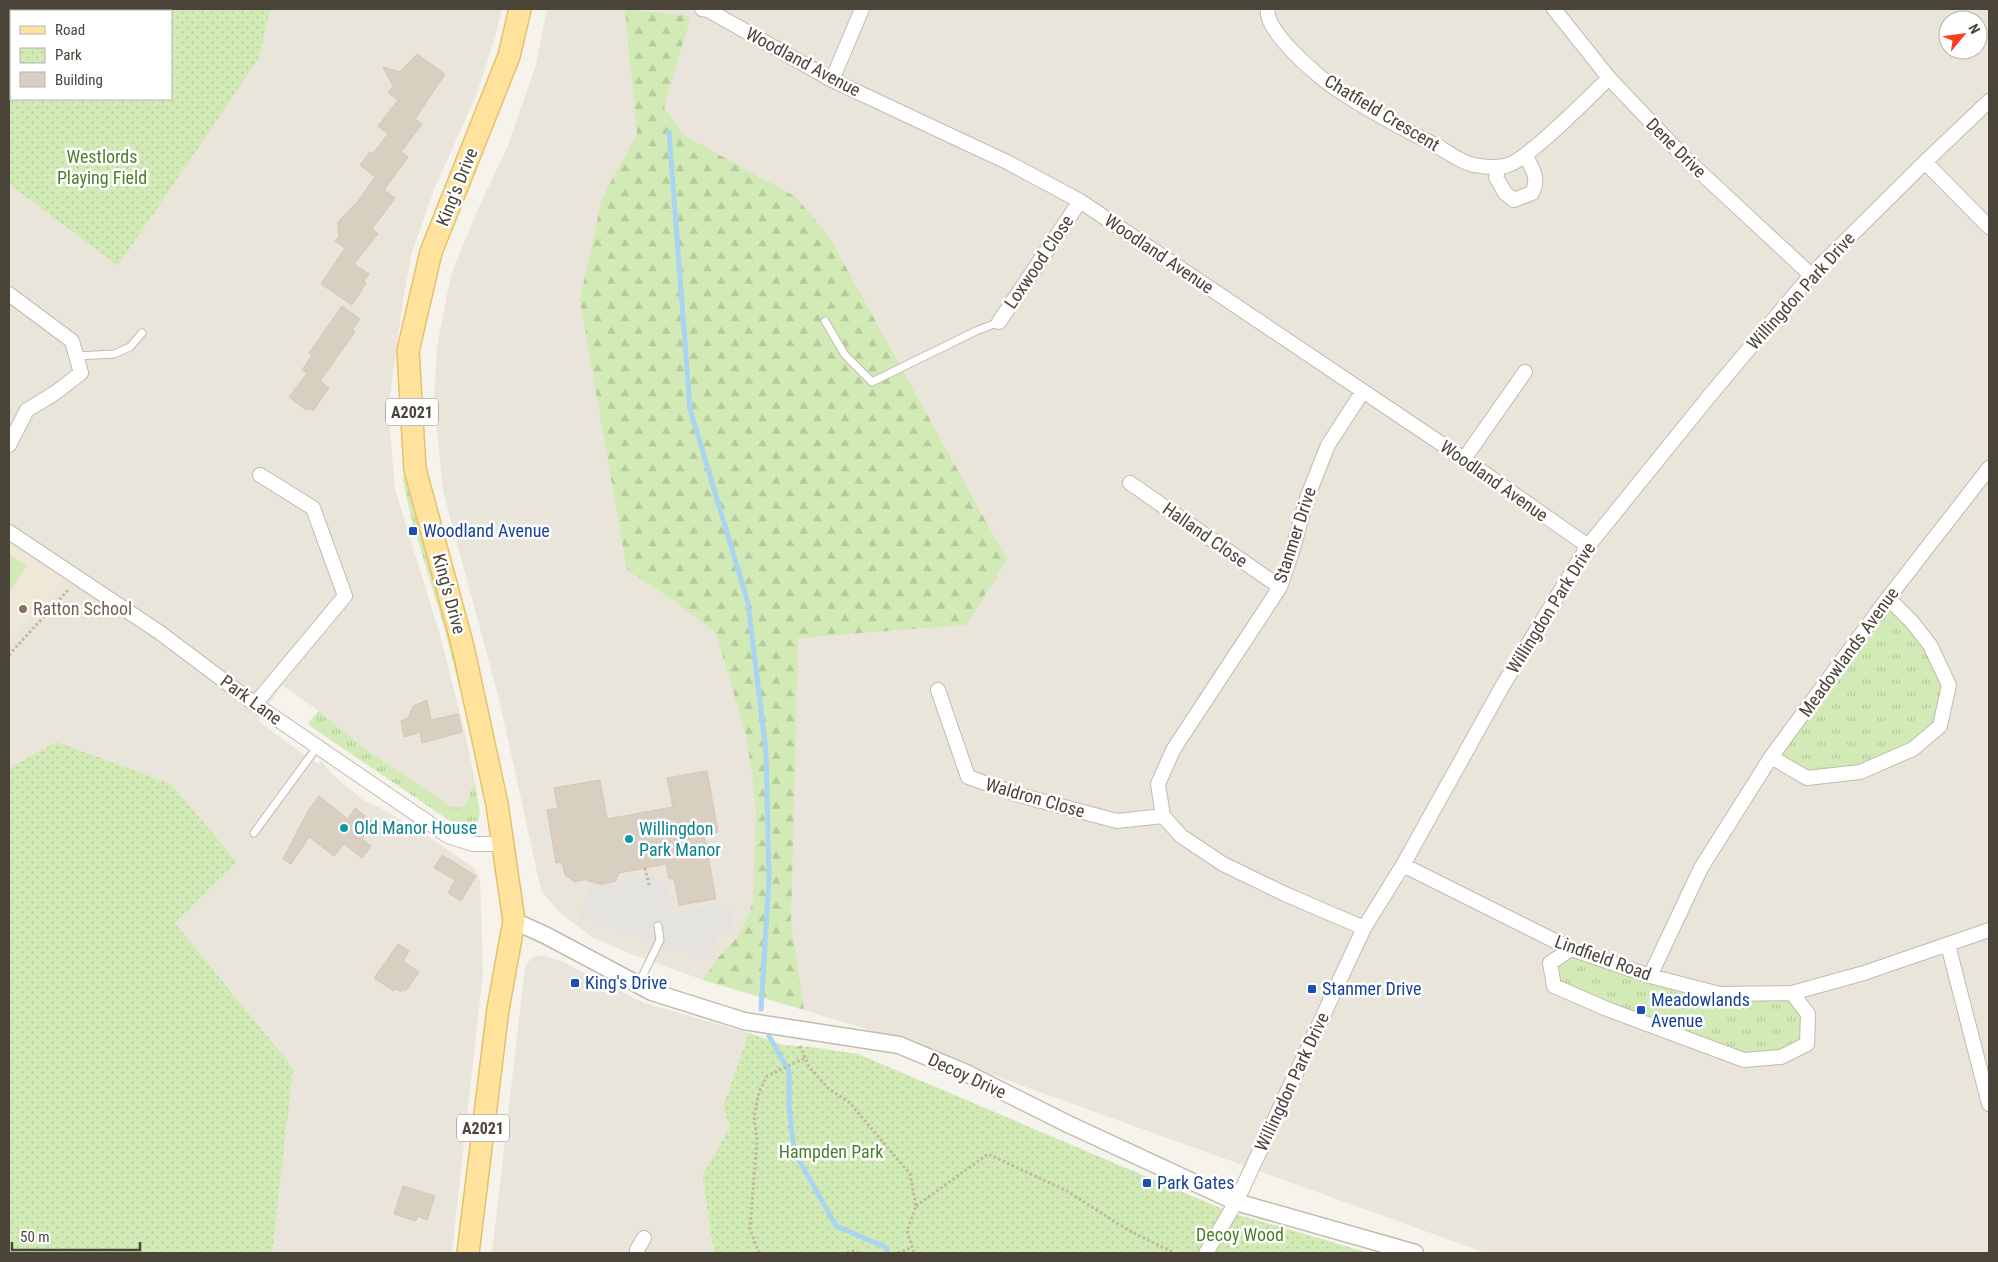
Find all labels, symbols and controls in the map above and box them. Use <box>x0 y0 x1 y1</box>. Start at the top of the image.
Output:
legend <box>10 10 172 100</box>
north arrow <box>1938 10 1988 60</box>
text: Road <box>55 21 85 39</box>
text: N <box>1965 21 1983 36</box>
street label: Woodland Avenue <box>742 23 864 101</box>
text: Park <box>55 46 82 64</box>
street label: Chatfield Crescent <box>1321 70 1443 155</box>
text: Building <box>55 71 103 89</box>
street label: Dene Drive <box>1642 113 1711 182</box>
street label: King's Drive <box>431 145 482 229</box>
park label: Westlords Playing Field <box>57 146 147 188</box>
street label: Woodland Avenue <box>1101 209 1218 298</box>
street label: Loxwood Close <box>1000 211 1078 312</box>
street label: Willingdon Park Drive <box>1742 228 1859 354</box>
road number: A2021 <box>386 398 438 426</box>
street label: Woodland Avenue <box>1436 436 1552 526</box>
street label: Stanmer Drive <box>1269 484 1320 585</box>
street label: Halland Close <box>1159 498 1252 571</box>
place label: Woodland Avenue <box>423 520 550 541</box>
marker: Woodland Avenue <box>407 525 419 537</box>
street label: Willingdon Park Drive <box>1502 538 1599 677</box>
street label: King's Drive <box>429 551 470 636</box>
street label: Meadowlands Avenue <box>1795 583 1903 721</box>
place label: Ratton School <box>33 598 132 619</box>
marker: Ratton School <box>17 603 29 615</box>
street label: Park Lane <box>217 670 286 729</box>
street label: Waldron Close <box>983 773 1087 822</box>
place label: Old Manor House <box>354 817 477 838</box>
place label: Willingdon Park Manor <box>639 818 721 860</box>
marker: Old Manor House <box>338 822 350 834</box>
marker: Willingdon Park Manor <box>623 833 635 845</box>
street label: Lindfield Road <box>1552 930 1654 985</box>
place label: King's Drive <box>585 972 667 993</box>
marker: King's Drive <box>569 977 581 989</box>
place label: Stanmer Drive <box>1322 978 1422 999</box>
marker: Stanmer Drive <box>1306 983 1318 995</box>
place label: Meadowlands Avenue <box>1651 989 1750 1031</box>
marker: Meadowlands Avenue <box>1635 1004 1647 1016</box>
street label: Willingdon Park Drive <box>1250 1009 1333 1155</box>
street label: Decoy Drive <box>925 1048 1009 1103</box>
road number: A2021 <box>457 1114 509 1142</box>
park label: Hampden Park <box>779 1141 883 1162</box>
place label: Park Gates <box>1157 1172 1234 1193</box>
marker: Park Gates <box>1141 1177 1153 1189</box>
scale bar <box>12 1220 140 1252</box>
park label: Decoy Wood <box>1196 1224 1284 1245</box>
text: 50 m <box>20 1228 50 1246</box>

